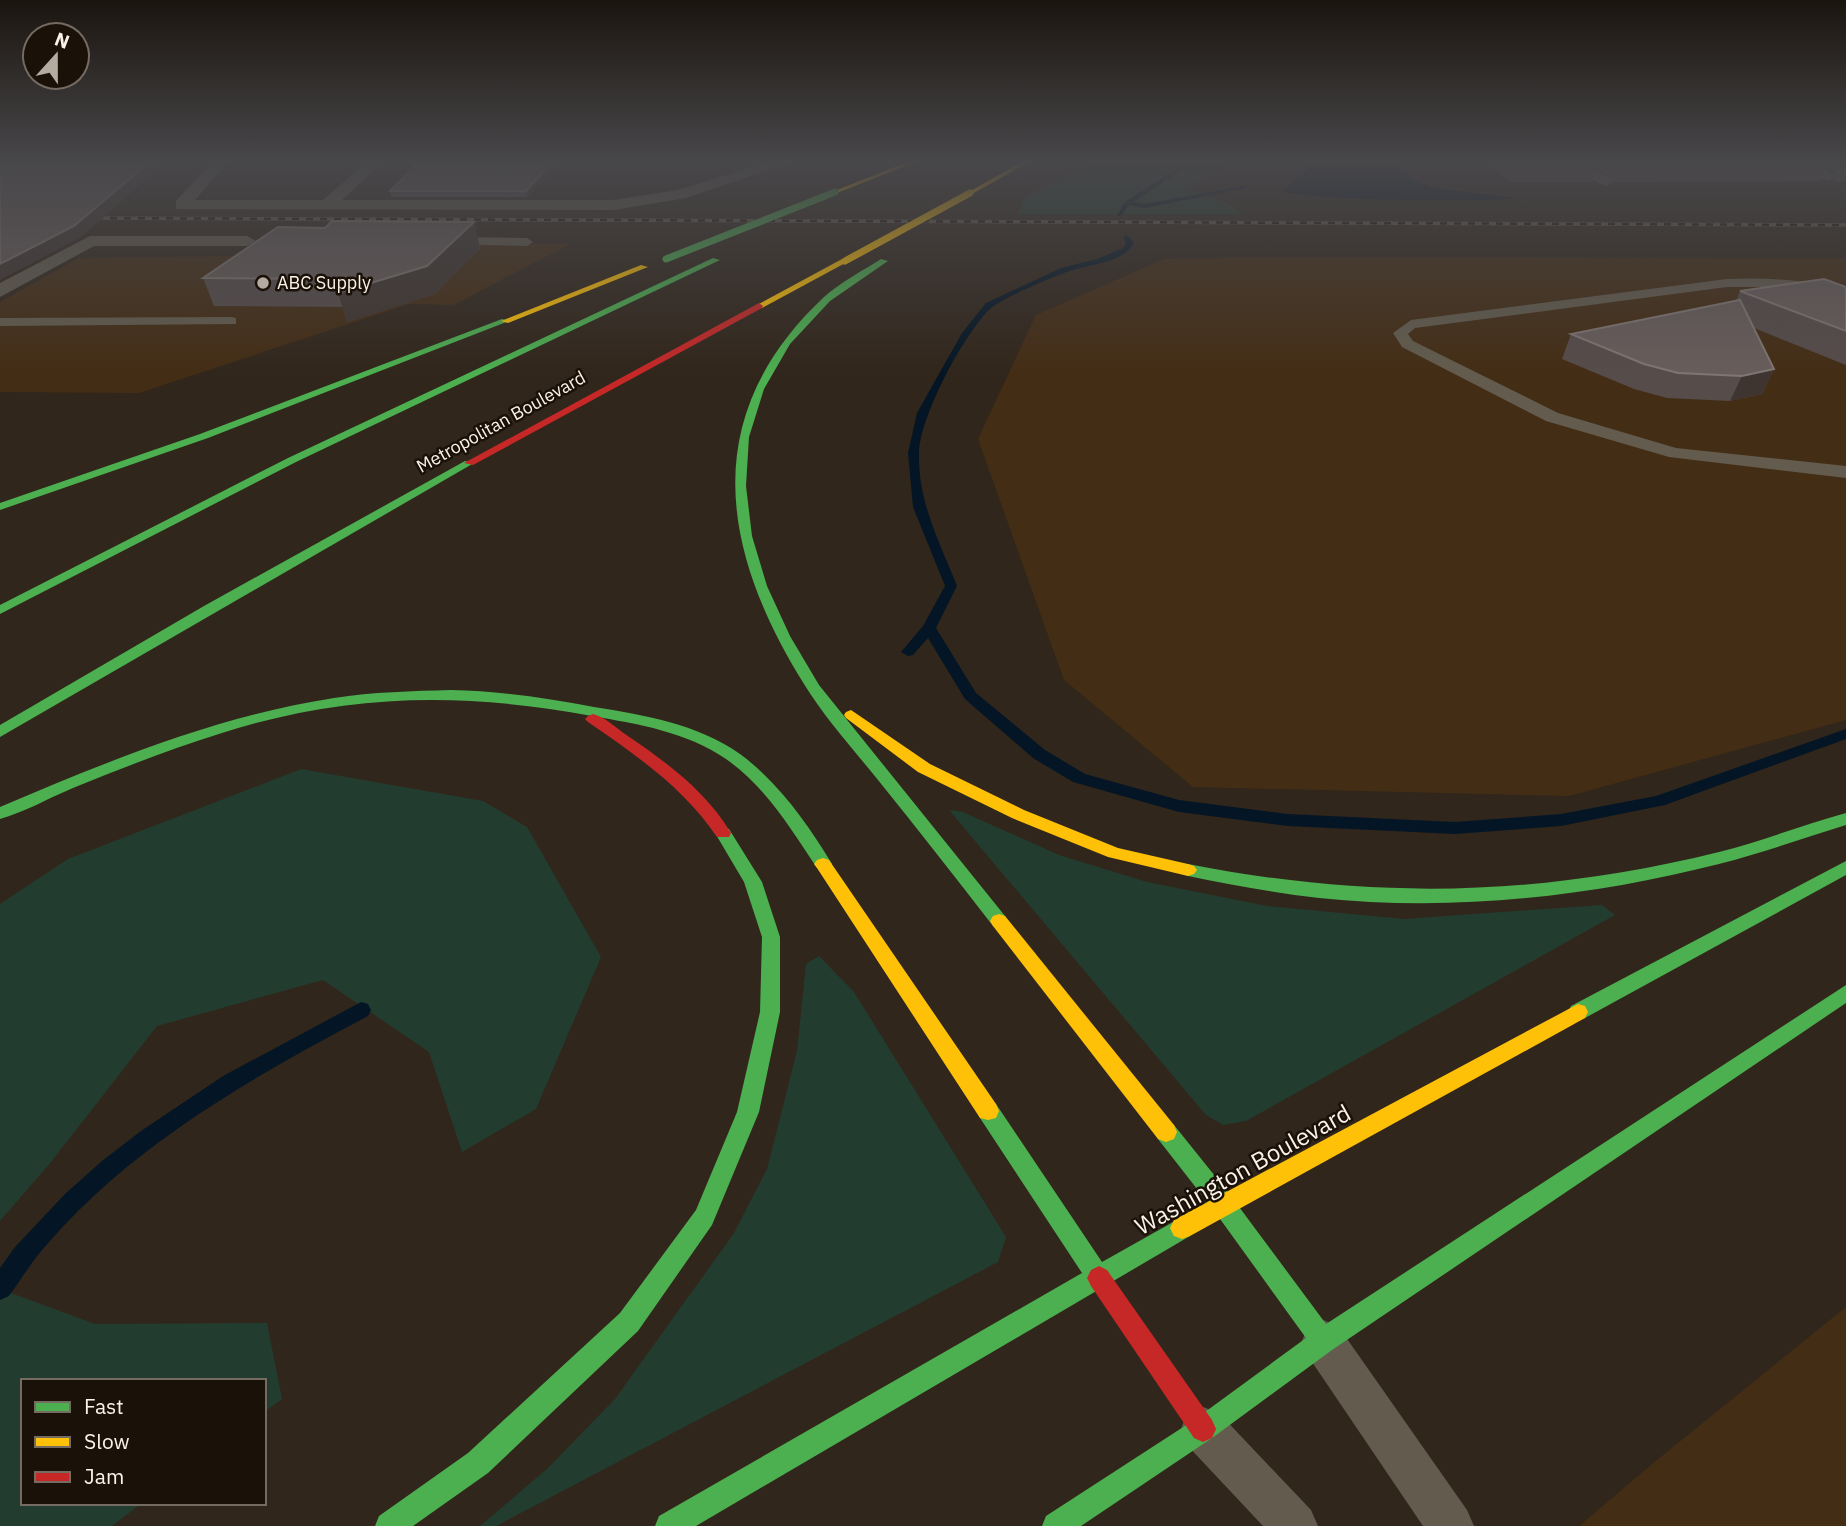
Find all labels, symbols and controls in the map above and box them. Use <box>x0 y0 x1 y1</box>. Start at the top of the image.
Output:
north arrow <box>21 21 91 91</box>
text: N <box>51 26 73 54</box>
place label: ABC Supply <box>277 271 371 294</box>
marker: ABC Supply <box>255 275 271 291</box>
street label: Metropolitan Boulevard <box>412 366 589 478</box>
street label: Washington Boulevard <box>1129 1096 1356 1242</box>
legend <box>21 1379 266 1505</box>
text: Fast <box>84 1392 124 1420</box>
text: Slow <box>84 1427 130 1455</box>
text: Jam <box>84 1462 124 1490</box>

